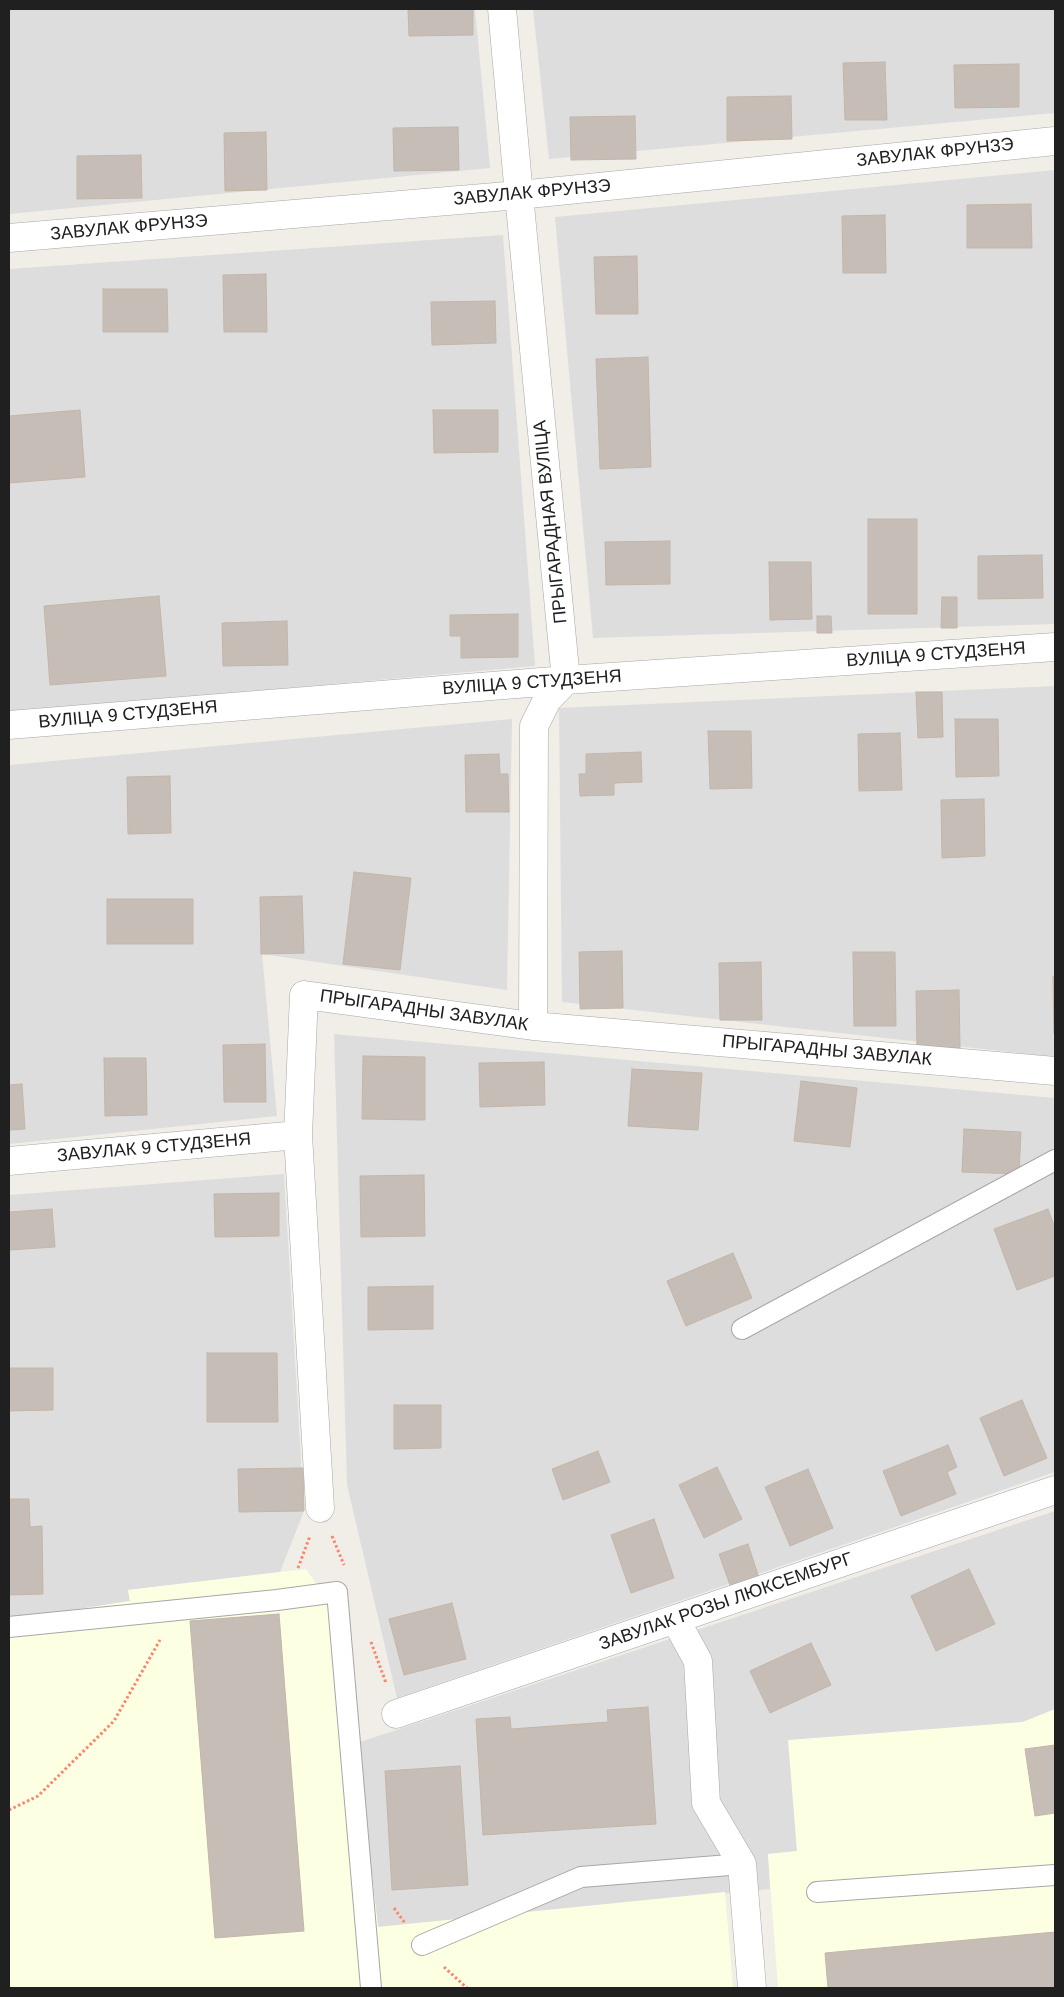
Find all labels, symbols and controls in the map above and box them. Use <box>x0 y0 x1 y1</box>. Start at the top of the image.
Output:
street label: ЗАВУЛАК ФРУНЗЭ <box>855 134 1015 172</box>
street label: ЗАВУЛАК ФРУНЗЭ <box>452 175 612 211</box>
street label: ЗАВУЛАК ФРУНЗЭ <box>49 210 209 246</box>
street label: ПРЫГАРАДНАЯ ВУЛІЦА <box>530 419 572 625</box>
street label: ВУЛІЦА 9 СТУДЗЕНЯ <box>846 638 1026 672</box>
street label: ВУЛІЦА 9 СТУДЗЕНЯ <box>442 666 622 700</box>
street label: ВУЛІЦА 9 СТУДЗЕНЯ <box>38 696 218 734</box>
street label: ПРЫГАРАДНЫ ЗАВУЛАК <box>318 986 530 1036</box>
street label: ПРЫГАРАДНЫ ЗАВУЛАК <box>721 1031 933 1071</box>
street label: ЗАВУЛАК 9 СТУДЗЕНЯ <box>56 1129 252 1167</box>
street label: ЗАВУЛАК РОЗЫ ЛЮКСЕМБУРГ <box>596 1548 856 1656</box>

